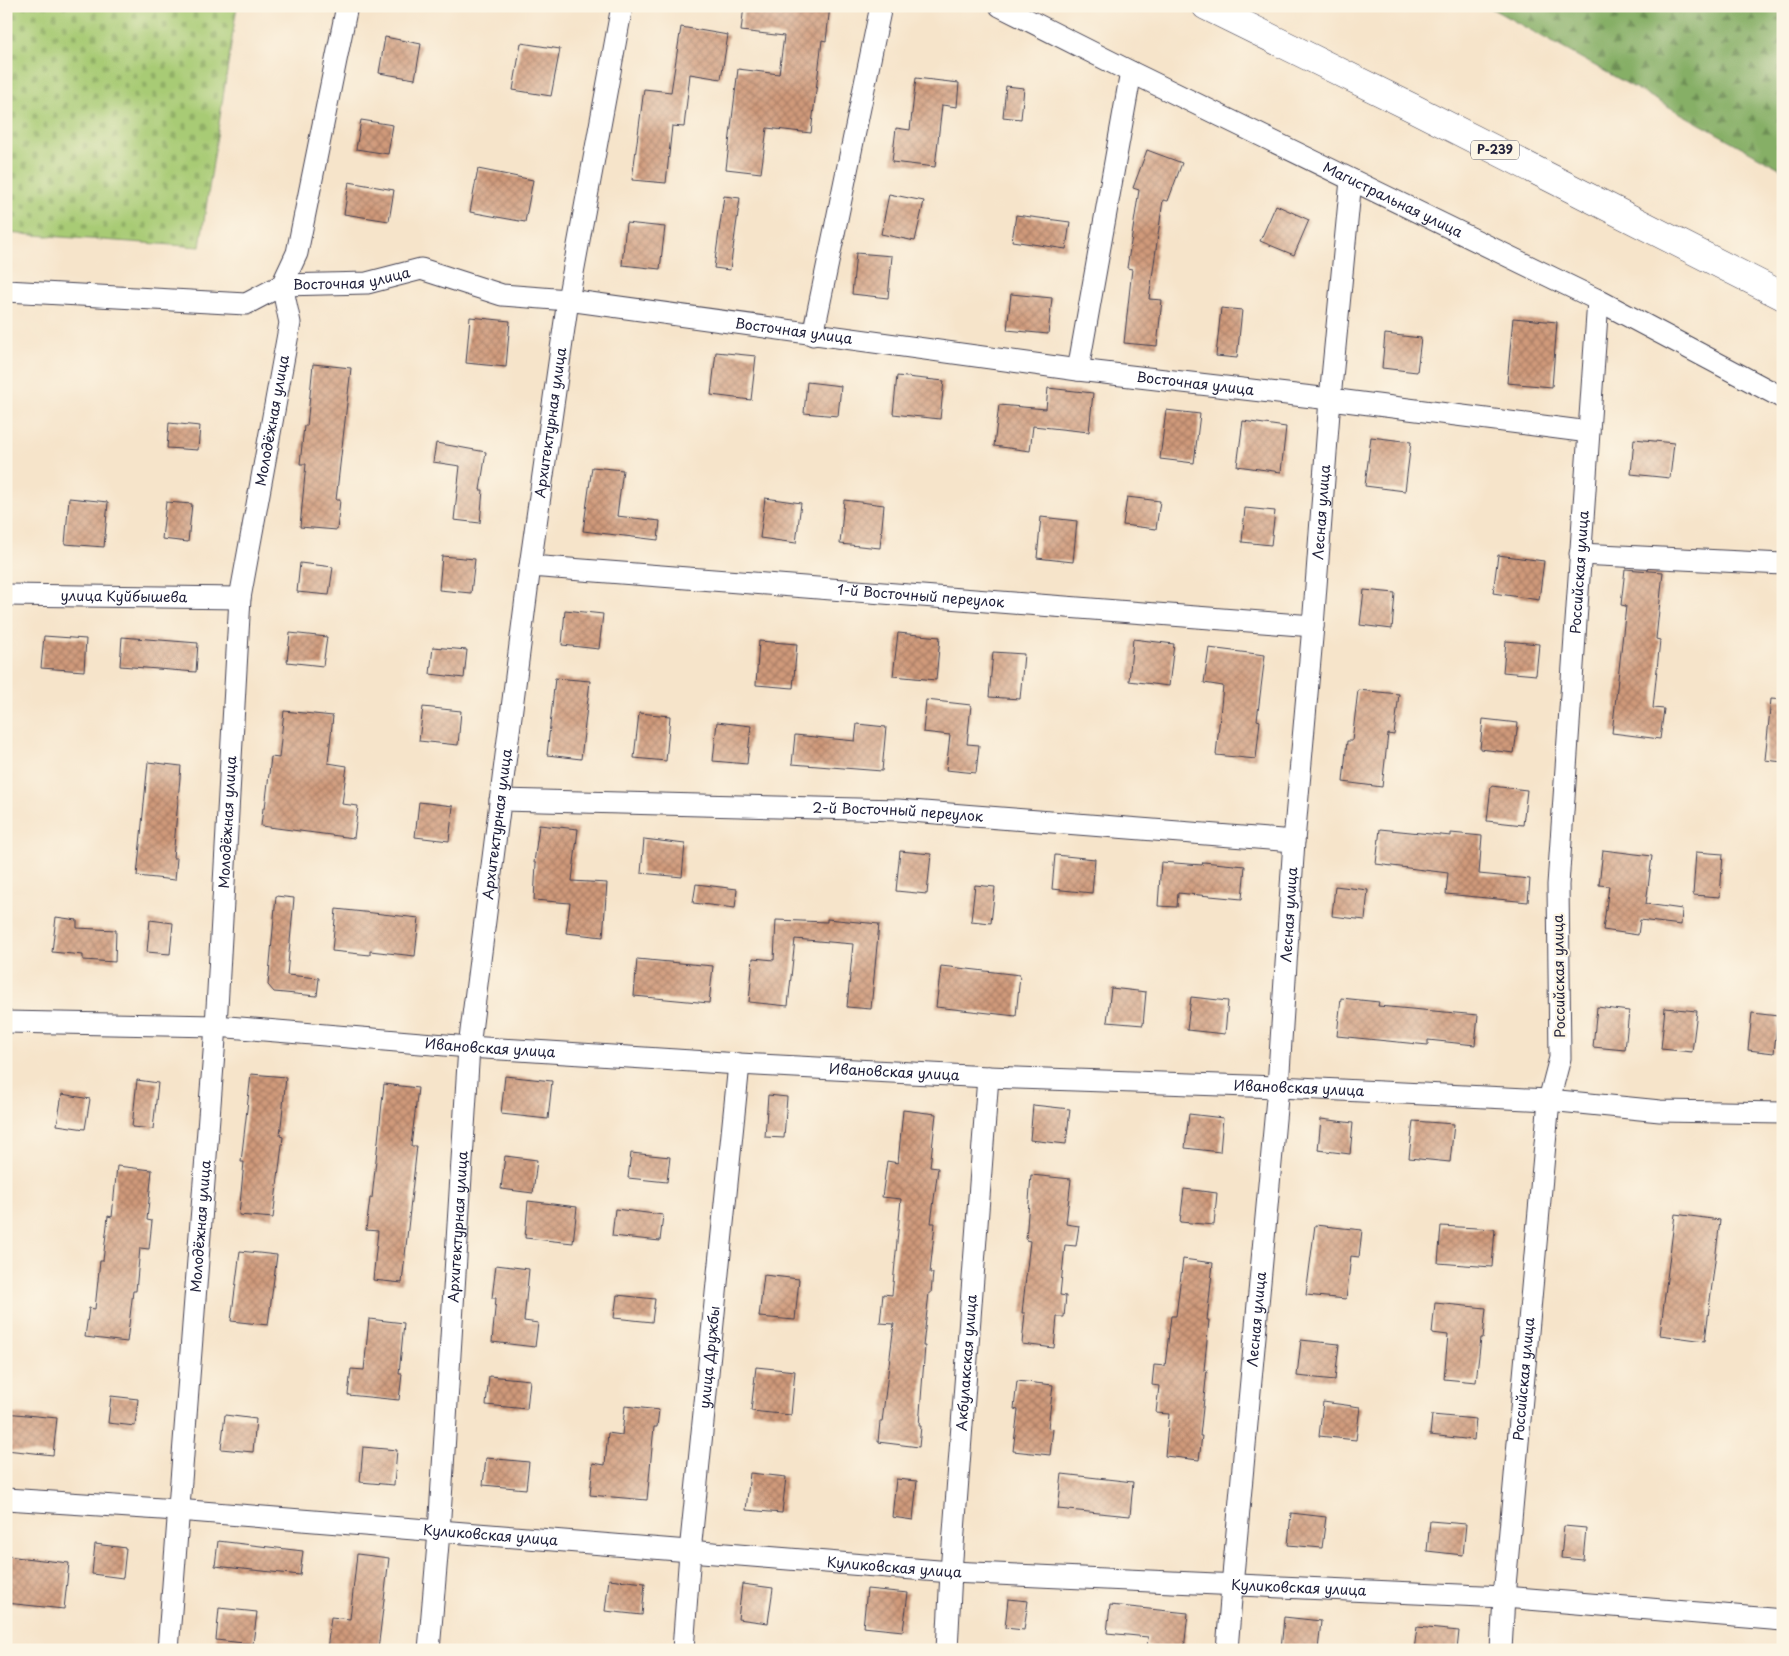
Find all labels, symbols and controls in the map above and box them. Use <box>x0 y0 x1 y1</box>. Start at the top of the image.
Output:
road number: Р-239 <box>1471 140 1519 160</box>
street label: Магистральная улица <box>1319 156 1467 243</box>
street label: Восточная улица <box>293 261 412 295</box>
street label: Восточная улица <box>734 312 854 349</box>
street label: Архитектурная улица <box>529 346 571 499</box>
street label: Молодёжная улица <box>250 353 294 488</box>
street label: Восточная улица <box>1135 366 1256 400</box>
street label: Лесная улица <box>1307 463 1335 560</box>
street label: Российская улица <box>1564 510 1594 635</box>
street label: 1-й Восточный переулок <box>837 579 1006 612</box>
street label: улица Куйбышева <box>60 585 188 607</box>
street label: Архитектурная улица <box>477 747 517 901</box>
street label: Молодёжная улица <box>213 755 241 889</box>
street label: 2-й Восточный переулок <box>812 797 985 827</box>
street label: Лесная улица <box>1275 866 1302 963</box>
street label: Российская улица <box>1547 914 1570 1038</box>
street label: Ивановская улица <box>424 1032 556 1062</box>
street label: Ивановская улица <box>829 1058 960 1086</box>
street label: Ивановская улица <box>1233 1074 1365 1101</box>
street label: Архитектурная улица <box>442 1150 473 1303</box>
street label: Молодёжная улица <box>185 1159 216 1293</box>
street label: Лесная улица <box>1241 1271 1271 1368</box>
street label: Акбулакская улица <box>951 1294 982 1432</box>
street label: улица Дружбы <box>693 1305 725 1410</box>
street label: Российская улица <box>1507 1316 1539 1441</box>
street label: Куликовская улица <box>422 1519 559 1551</box>
street label: Куликовская улица <box>826 1551 962 1582</box>
street label: Куликовская улица <box>1231 1574 1367 1601</box>

